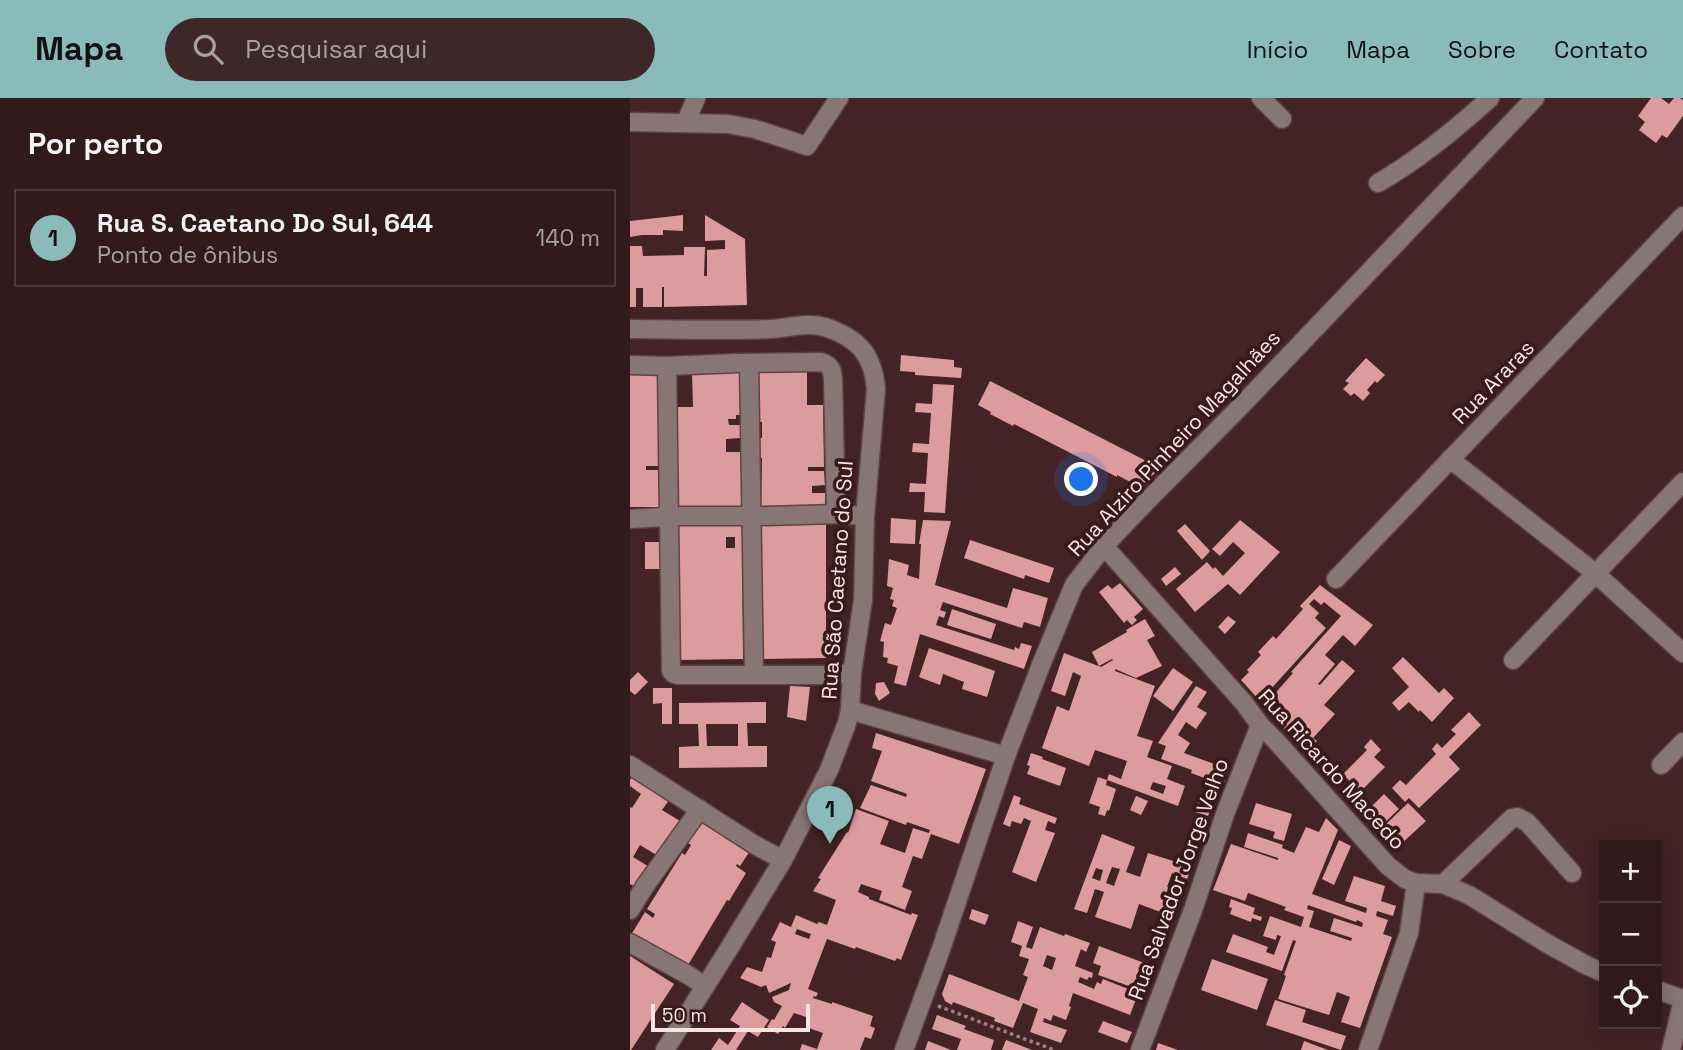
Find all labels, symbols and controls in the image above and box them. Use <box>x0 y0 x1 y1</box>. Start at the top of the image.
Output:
search box <box>165 18 655 81</box>
text: Mapa <box>35 28 123 70</box>
icon: search <box>189 30 227 68</box>
text: Pesquisar aqui <box>245 32 427 66</box>
text: Início <box>1247 34 1308 65</box>
text: Mapa <box>1346 34 1410 65</box>
text: Sobre <box>1448 34 1516 65</box>
text: Contato <box>1554 34 1648 65</box>
text: Por perto <box>28 124 163 163</box>
text: Rua S. Caetano Do Sul, 644 <box>97 206 433 240</box>
text: 1 <box>48 223 58 253</box>
text: 140 m <box>536 223 600 253</box>
text: Ponto de ônibus <box>97 240 278 270</box>
street label: Rua Alziro Pinheiro Magalhães <box>1062 324 1286 562</box>
street label: Rua Araras <box>1446 334 1540 430</box>
street label: Rua São Caetano do Sul <box>815 460 859 700</box>
your location <box>1064 462 1098 496</box>
street label: Rua Ricardo Macedo <box>1253 683 1411 855</box>
street label: Rua Salvador Jorge Velho <box>1122 754 1234 1004</box>
pin: 1 <box>807 786 853 844</box>
map controls <box>1599 840 1662 1029</box>
button: + <box>1599 840 1662 903</box>
button: − <box>1599 903 1662 966</box>
button: locate <box>1599 966 1662 1029</box>
scale bar <box>651 1001 810 1033</box>
text: 50 m <box>662 1003 707 1028</box>

